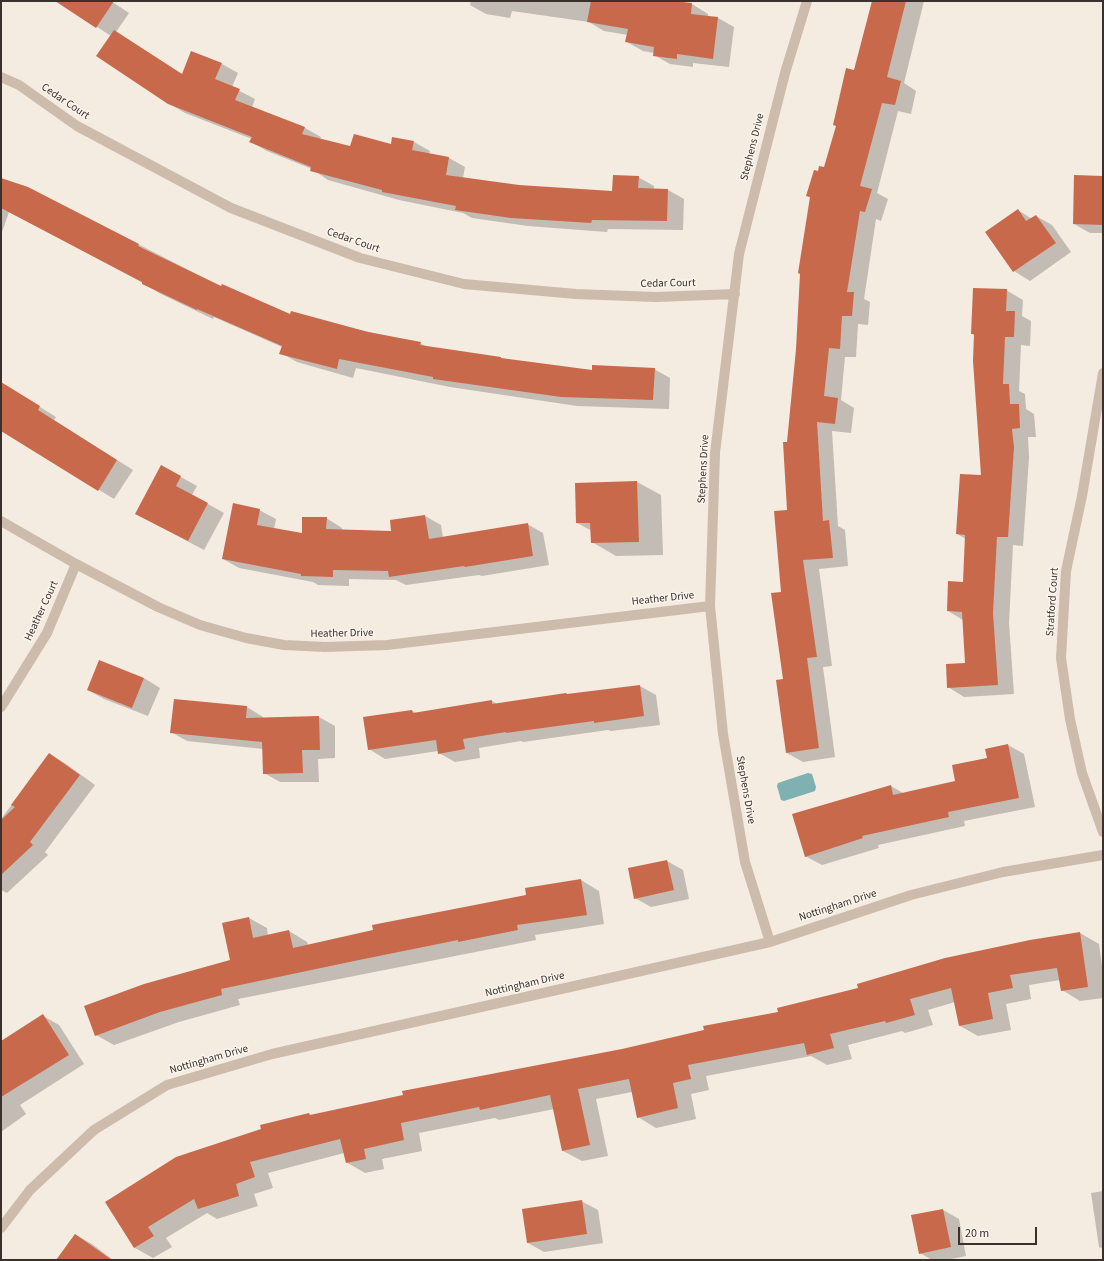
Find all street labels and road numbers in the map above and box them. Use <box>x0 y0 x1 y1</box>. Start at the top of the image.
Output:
street label: Cedar Court <box>38 81 92 123</box>
street label: Stephens Drive <box>738 112 768 182</box>
street label: Cedar Court <box>325 226 381 256</box>
street label: Cedar Court <box>640 277 696 291</box>
street label: Stephens Drive <box>696 434 712 504</box>
street label: Stratford Court <box>1044 567 1062 637</box>
street label: Heather Court <box>22 579 62 643</box>
street label: Heather Drive <box>631 589 695 609</box>
street label: Heather Drive <box>310 627 374 641</box>
street label: Stephens Drive <box>733 755 757 825</box>
street label: Nottingham Drive <box>797 887 879 925</box>
street label: Nottingham Drive <box>484 969 566 1001</box>
street label: Nottingham Drive <box>168 1042 250 1078</box>

